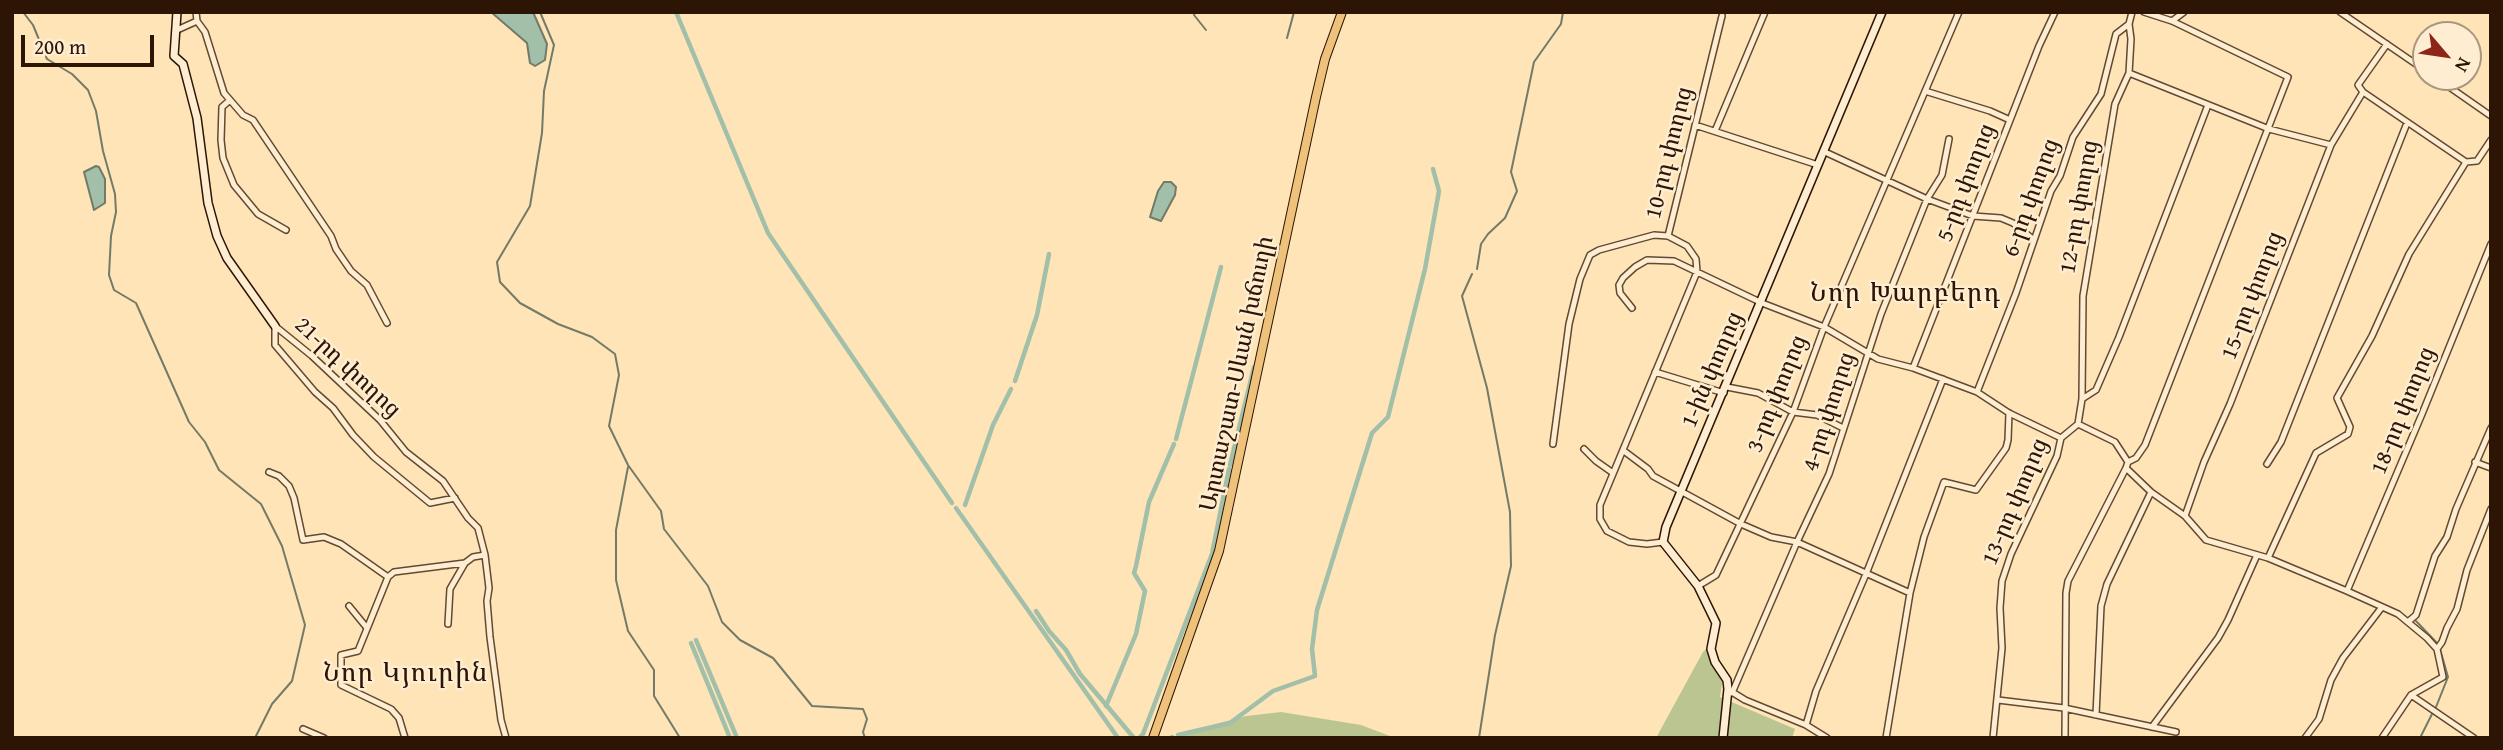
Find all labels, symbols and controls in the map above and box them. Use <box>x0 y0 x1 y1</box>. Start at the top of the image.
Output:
scale bar <box>24 21 158 65</box>
north arrow <box>2412 21 2482 91</box>
text: 200 m <box>34 31 86 62</box>
text: N <box>2448 53 2479 78</box>
street label: 10-րդ փողոց <box>1640 84 1700 222</box>
street label: 5-րդ փողոց <box>1932 120 2002 246</box>
street label: 6-րդ փողոց <box>1998 135 2066 261</box>
street label: 12-րդ փողոց <box>2055 138 2105 276</box>
street label: 15-րդ փողոց <box>2216 228 2290 364</box>
street label: Արտաշատ-Սևան խճուղի <box>1195 234 1281 514</box>
district label: Նոր Խարբերդ <box>1812 278 2000 310</box>
street label: 1-ին փողոց <box>1676 308 1750 432</box>
street label: 21-րդ փողոց <box>288 312 406 424</box>
street label: 3-րդ փողոց <box>1742 331 1814 457</box>
street label: 18-րդ փողոց <box>2366 343 2442 479</box>
street label: 4-րդ փողոց <box>1798 349 1862 475</box>
street label: 13-րդ փողոց <box>1977 434 2055 570</box>
district label: Նոր Կյուրին <box>325 658 487 690</box>

